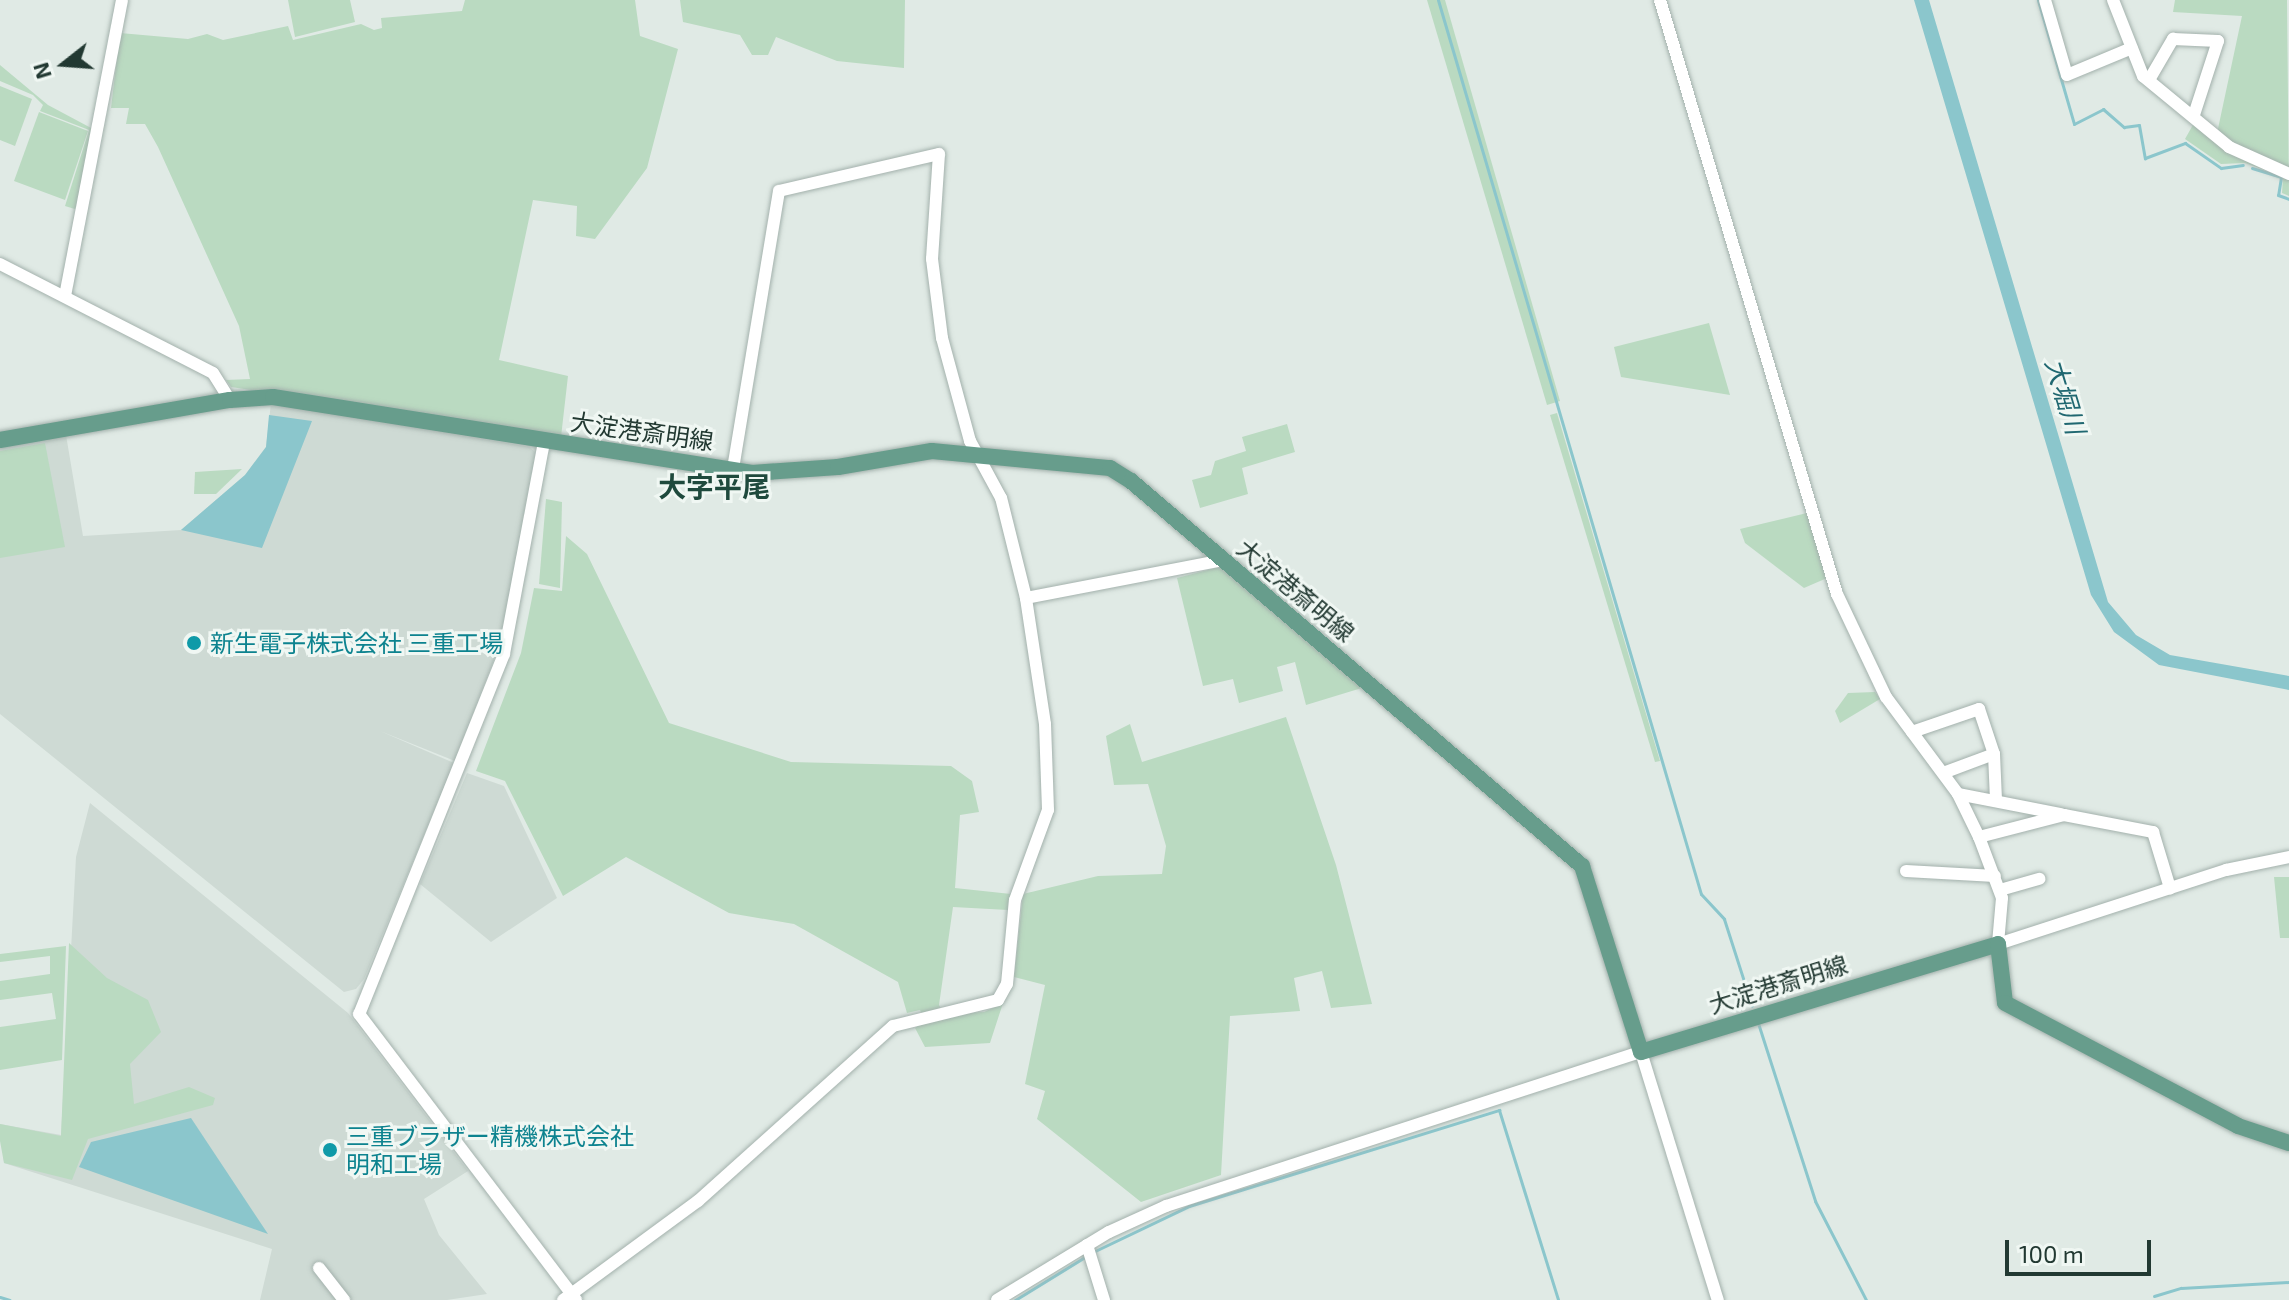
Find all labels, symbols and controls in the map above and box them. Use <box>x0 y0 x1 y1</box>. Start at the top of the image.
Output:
north arrow <box>24 24 104 104</box>
text: N <box>26 60 56 82</box>
water label: 大堀川 <box>2040 354 2092 438</box>
street label: 大淀港斎明線 <box>569 407 715 455</box>
district label: 大字平尾 <box>658 469 770 503</box>
street label: 大淀港斎明線 <box>1232 533 1360 647</box>
place label: 新生電子株式会社 三重工場 <box>210 629 503 657</box>
marker: 新生電子株式会社 三重工場 <box>185 634 203 652</box>
street label: 大淀港斎明線 <box>1705 949 1851 1019</box>
place label: 三重ブラザー精機株式会社 明和工場 <box>346 1122 634 1178</box>
marker: 三重ブラザー精機株式会社 明和工場 <box>321 1141 339 1159</box>
scale bar <box>2009 1224 2155 1274</box>
text: 100 m <box>2019 1239 2084 1268</box>

